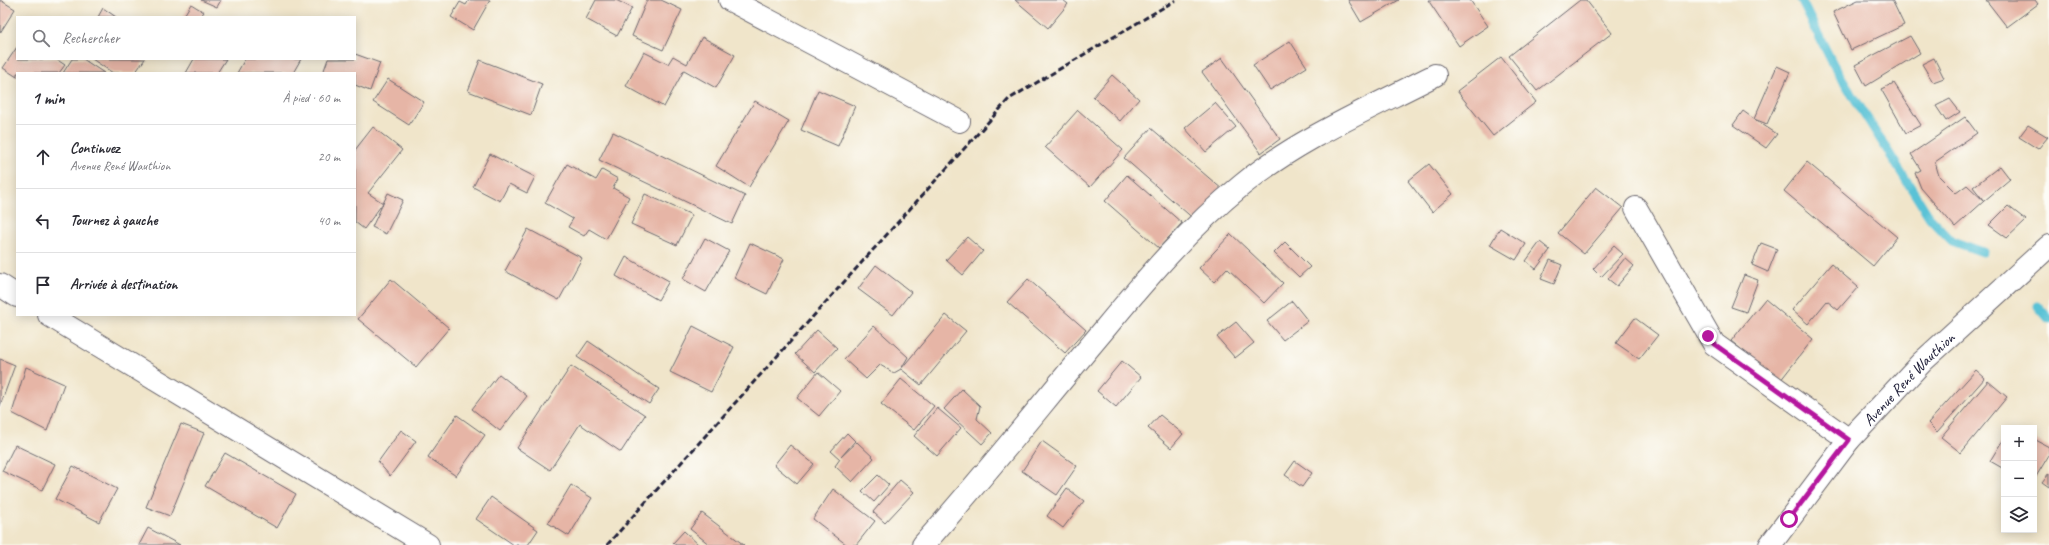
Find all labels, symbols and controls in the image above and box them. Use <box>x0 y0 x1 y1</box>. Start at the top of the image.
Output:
search box <box>16 16 356 60</box>
icon: search <box>30 27 52 49</box>
text: Rechercher <box>62 29 120 48</box>
text: 1 min <box>32 88 65 109</box>
text: À pied · 60 m <box>283 90 340 106</box>
text: Continuez <box>70 139 120 158</box>
icon: ahead <box>32 146 54 168</box>
text: 20 m <box>318 149 340 165</box>
text: Avenue René Wauthion <box>70 158 170 174</box>
icon: left <box>32 210 54 232</box>
text: Tournez à gauche <box>70 211 157 230</box>
text: 40 m <box>318 213 340 229</box>
icon: arrive <box>32 274 54 296</box>
text: Arrivée à destination <box>70 275 178 294</box>
route end <box>1699 327 1717 345</box>
street label: Avenue René Wauthion <box>1859 328 1960 430</box>
map controls <box>2001 425 2037 533</box>
button: + <box>2001 425 2037 461</box>
button: − <box>2001 461 2037 497</box>
button: layers <box>2001 497 2037 533</box>
route start <box>1780 510 1798 528</box>

